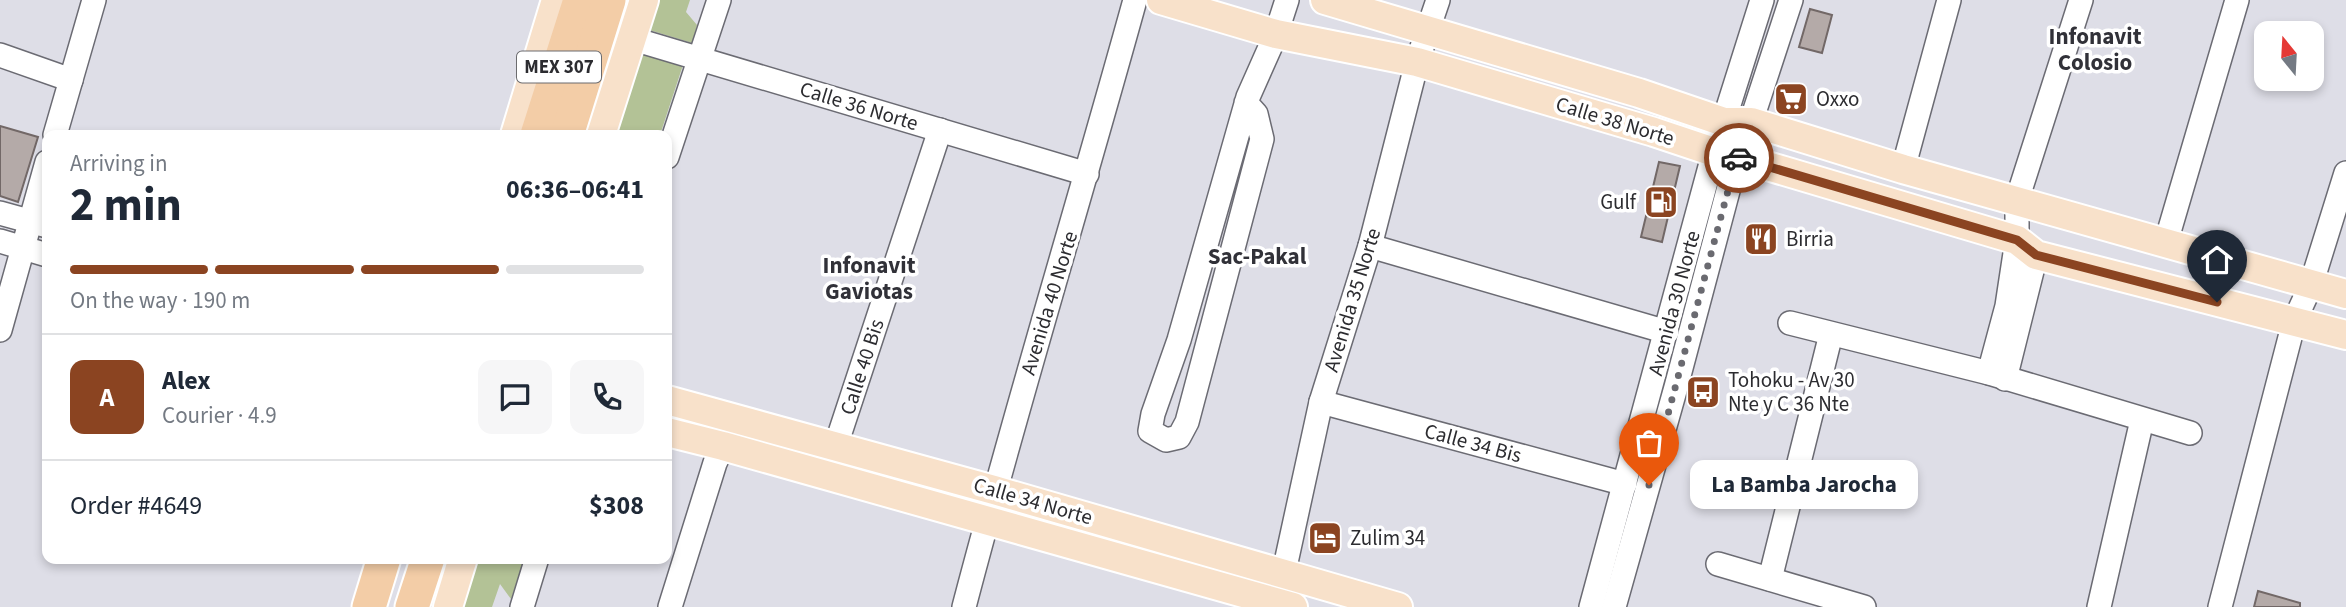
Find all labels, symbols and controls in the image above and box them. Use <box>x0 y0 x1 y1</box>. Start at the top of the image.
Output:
district label: Infonavit Colosio <box>2049 20 2142 79</box>
north arrow <box>2254 21 2324 91</box>
map controls <box>2254 21 2324 91</box>
road number: MEX 307 <box>517 52 601 82</box>
street label: Calle 36 Norte <box>796 74 922 138</box>
supermarket icon: Oxxo <box>1772 80 1810 118</box>
place label: Oxxo <box>1816 84 1859 114</box>
street label: Calle 38 Norte <box>1552 89 1678 153</box>
courier <box>1704 123 1774 193</box>
icon: car <box>1720 139 1758 177</box>
text: Arriving in <box>70 147 168 180</box>
text: 06:36–06:41 <box>506 171 644 208</box>
text: 2 min <box>70 173 182 238</box>
fuel station icon: Gulf <box>1642 183 1680 221</box>
place label: Gulf <box>1600 187 1637 217</box>
restaurant icon: Birria <box>1742 220 1780 258</box>
street label: Avenida 35 Norte <box>1316 224 1388 376</box>
place label: Birria <box>1786 224 1834 254</box>
street label: Avenida 40 Norte <box>1013 227 1085 379</box>
street label: Avenida 30 Norte <box>1640 227 1708 379</box>
pin <box>2187 230 2247 302</box>
district label: Sac-Pakal <box>1208 240 1307 273</box>
icon: home <box>2198 241 2236 279</box>
district label: Infonavit Gaviotas <box>823 249 916 308</box>
text: On the way · 190 m <box>70 284 250 317</box>
street label: Calle 40 Bis <box>832 315 892 419</box>
button: chat <box>478 360 552 434</box>
button: phone <box>570 360 644 434</box>
text: Alex <box>162 362 211 399</box>
place label: Tohoku - Av 30 Nte y C 36 Nte <box>1728 365 1855 419</box>
bus stop icon: Tohoku - Av 30 Nte y C 36 Nte <box>1684 373 1722 411</box>
text: A <box>100 379 114 416</box>
text: Courier · 4.9 <box>162 399 277 432</box>
pin <box>1619 413 1679 485</box>
street label: Calle 34 Bis <box>1421 416 1525 470</box>
icon: bag <box>1630 424 1668 462</box>
callout: La Bamba Jarocha <box>1691 461 1918 510</box>
text: La Bamba Jarocha <box>1711 468 1897 501</box>
street label: Calle 34 Norte <box>970 470 1096 532</box>
text: Order #4649 <box>70 487 202 524</box>
text: $308 <box>589 487 644 524</box>
hotel icon: Zulim 34 <box>1306 519 1344 557</box>
place label: Zulim 34 <box>1350 523 1425 553</box>

